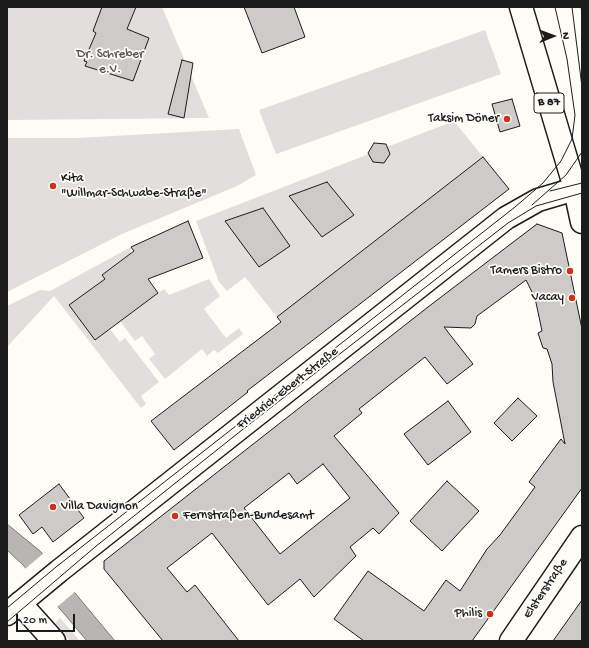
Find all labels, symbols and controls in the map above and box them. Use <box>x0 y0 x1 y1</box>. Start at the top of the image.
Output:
north arrow <box>533 16 573 56</box>
text: N <box>559 32 571 39</box>
park label: Dr. Schreber e.V. <box>76 47 144 78</box>
road number: B 87 <box>534 93 564 113</box>
place label: Taksim Döner <box>428 111 499 127</box>
marker: Taksim Döner <box>502 114 512 124</box>
place label: Kita "Willmar-Schwabe-Straße" <box>61 171 207 202</box>
marker: Kita "Willmar-Schwabe-Straße" <box>48 181 58 191</box>
place label: Tamers Bistro <box>490 263 562 279</box>
marker: Tamers Bistro <box>565 266 575 276</box>
place label: Vacay <box>532 290 564 306</box>
marker: Vacay <box>567 293 577 303</box>
street label: Friedrich-Ebert-Straße <box>234 344 342 434</box>
place label: Villa Davignon <box>61 499 138 515</box>
marker: Villa Davignon <box>48 502 58 512</box>
place label: Fernstraßen-Bundesamt <box>183 508 314 524</box>
marker: Fernstraßen-Bundesamt <box>170 511 180 521</box>
street label: Elsterstraße <box>520 556 572 622</box>
scale bar <box>18 606 77 632</box>
place label: Philis <box>455 606 482 622</box>
marker: Philis <box>485 609 495 619</box>
text: 20 m <box>23 614 47 628</box>

